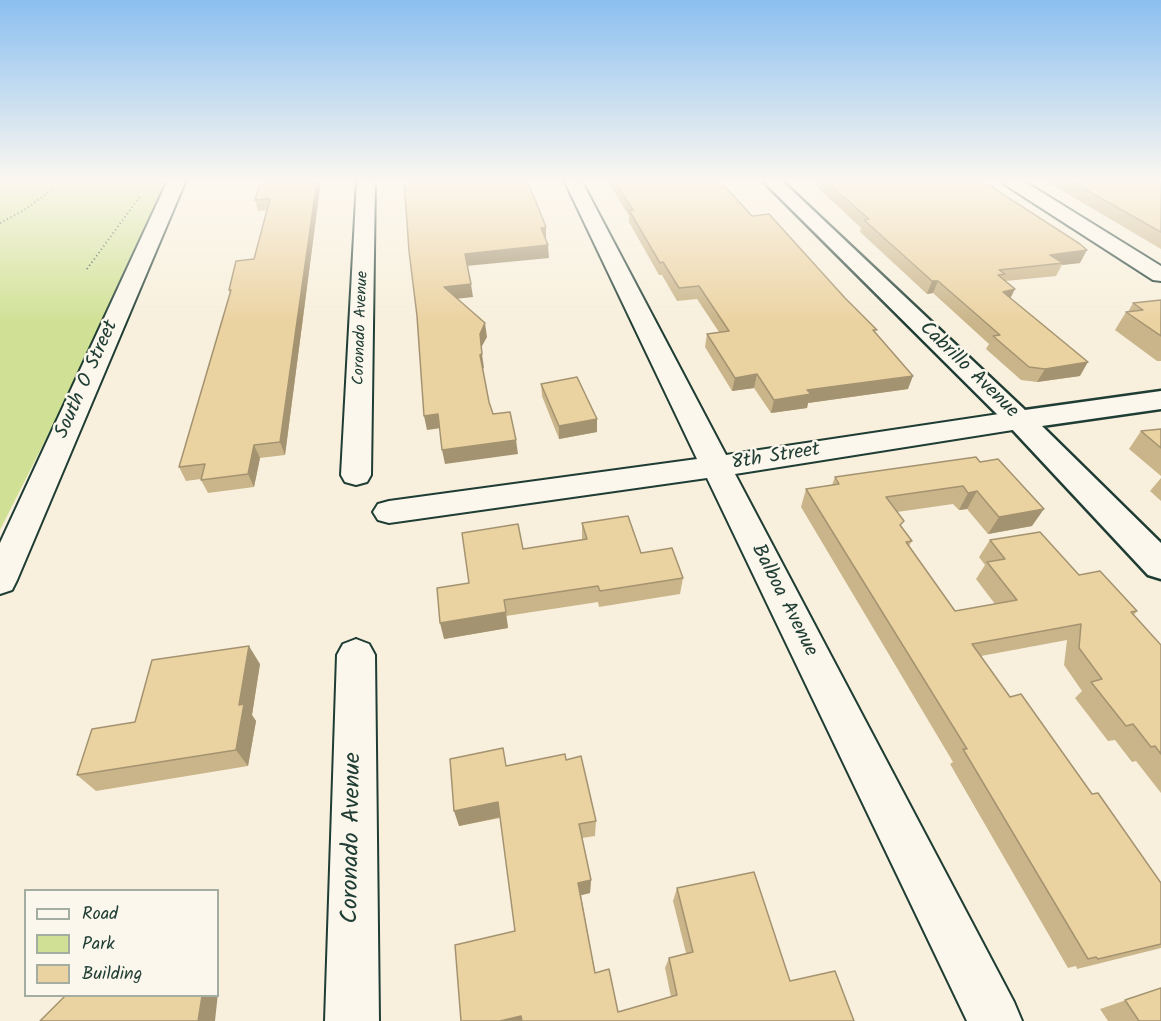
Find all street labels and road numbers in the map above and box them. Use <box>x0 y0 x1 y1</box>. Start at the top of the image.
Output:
street label: Coronado Avenue <box>350 271 374 385</box>
street label: South O Street <box>51 317 125 443</box>
street label: Cabrillo Avenue <box>913 318 1023 424</box>
street label: 8th Street <box>730 439 822 477</box>
street label: Balboa Avenue <box>744 541 822 661</box>
street label: Coronado Avenue <box>338 752 370 924</box>

